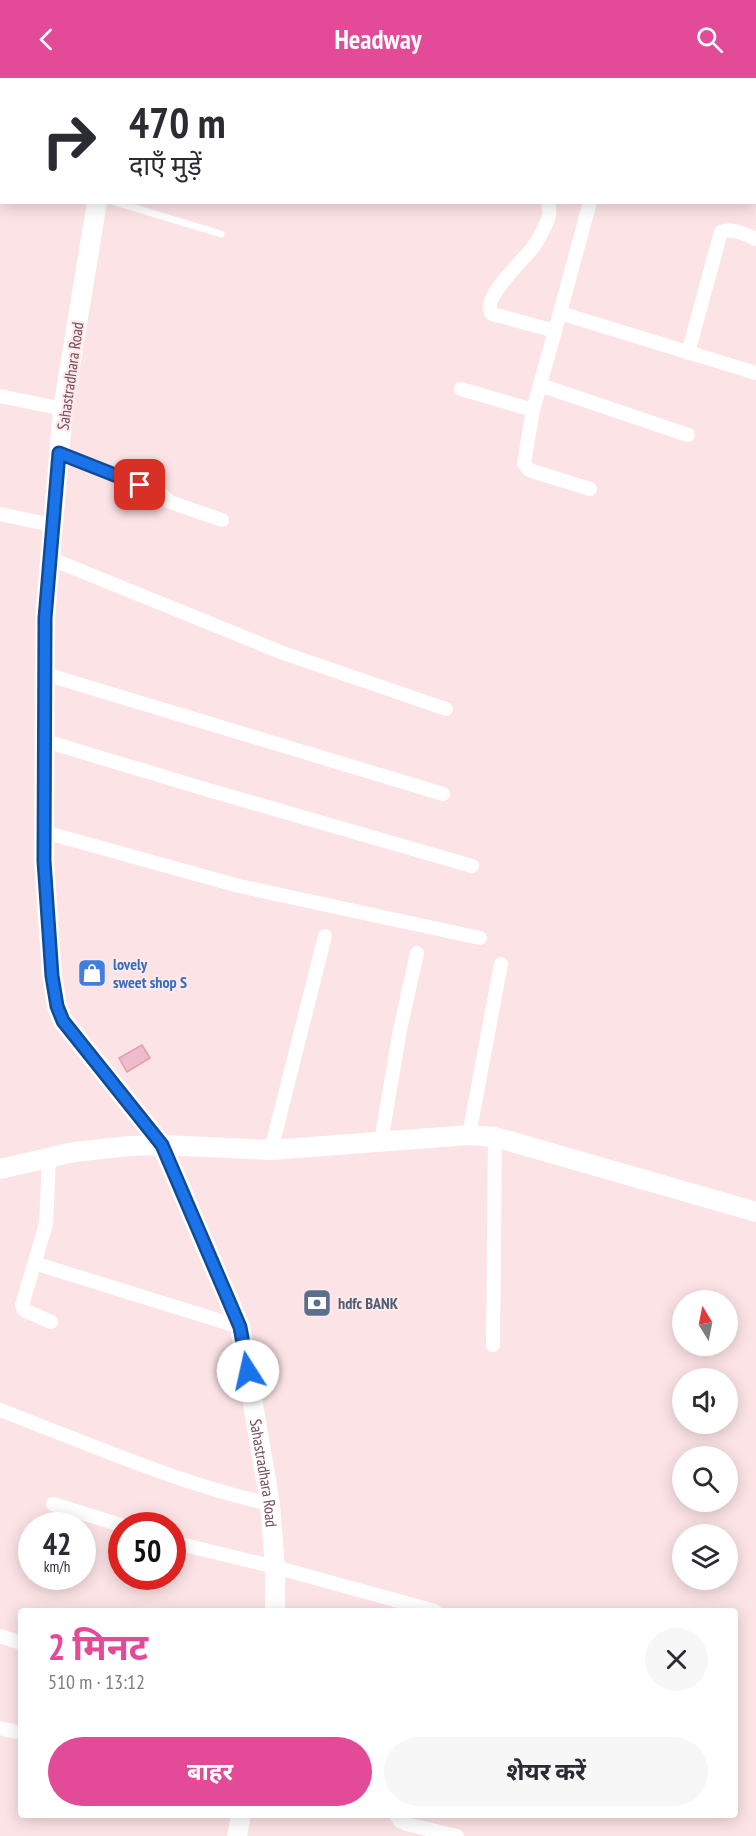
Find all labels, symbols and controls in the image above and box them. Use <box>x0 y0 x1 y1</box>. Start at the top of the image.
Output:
text: Headway <box>334 22 422 56</box>
icon: back <box>30 23 63 56</box>
icon: search <box>693 23 726 56</box>
text: 470 m <box>129 95 226 150</box>
icon: right <box>30 102 108 180</box>
text: दाएँ मुड़ें <box>129 148 202 182</box>
street label: Sahastradhara Road <box>53 321 88 431</box>
pin <box>114 459 165 510</box>
icon: arrive <box>123 468 156 501</box>
place label: lovely sweet shop S <box>113 954 187 992</box>
shop icon: lovely sweet shop S <box>76 957 108 989</box>
bank icon: hdfc BANK <box>301 1287 333 1319</box>
north arrow <box>672 1290 738 1356</box>
map controls <box>672 1290 738 1590</box>
place label: hdfc BANK <box>338 1293 399 1313</box>
position arrow <box>216 1339 280 1403</box>
button: sound <box>672 1368 738 1434</box>
street label: Sahastradhara Road <box>246 1417 282 1528</box>
button: search <box>672 1446 738 1512</box>
speed limit sign: 50 <box>108 1512 186 1590</box>
text: 42 <box>43 1524 71 1563</box>
button: layers <box>672 1524 738 1590</box>
text: km/h <box>44 1557 70 1576</box>
text: 2 मिनट <box>48 1623 148 1670</box>
button: close <box>645 1628 708 1691</box>
text: 510 m · 13:12 <box>48 1669 145 1695</box>
button: बाहर <box>48 1737 372 1806</box>
button: शेयर करें <box>384 1737 708 1806</box>

